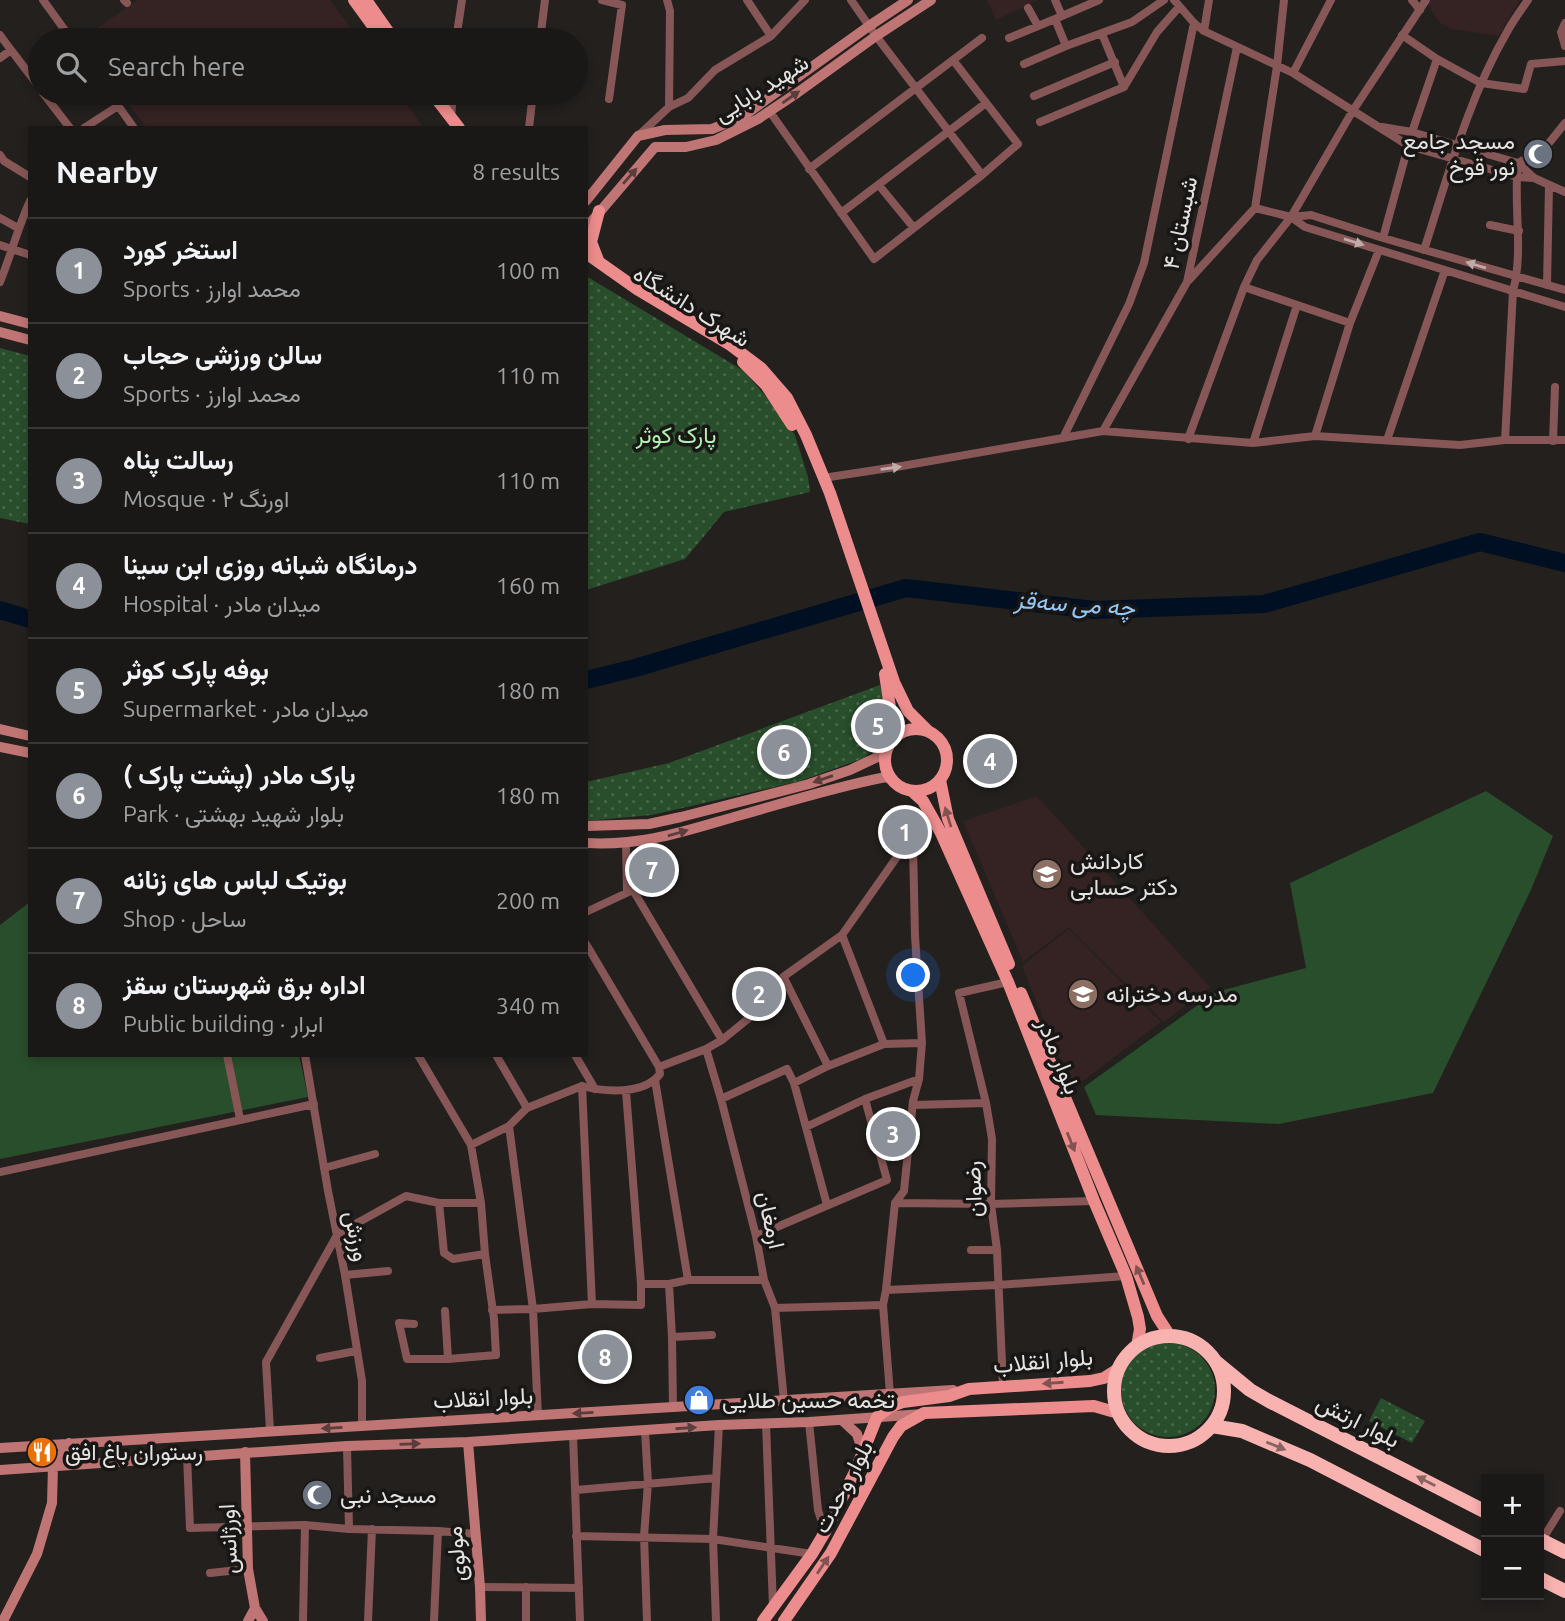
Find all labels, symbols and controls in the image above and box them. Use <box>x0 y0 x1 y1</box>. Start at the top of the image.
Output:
search box <box>28 28 588 105</box>
icon: search <box>52 48 90 86</box>
street label: شهید بابایی <box>709 49 814 129</box>
text: Search here <box>108 52 245 81</box>
one-way arrow <box>782 90 800 104</box>
place label: مسجد جامع نور قوخ <box>1403 128 1515 183</box>
mosque icon: مسجد جامع نور قوخ <box>1521 137 1555 171</box>
text: Nearby <box>56 155 158 189</box>
text: 8 results <box>472 159 560 184</box>
one-way arrow <box>622 167 637 184</box>
street label: شبستان ۴ <box>1157 174 1203 272</box>
text: استخر کورد <box>123 235 238 264</box>
one-way arrow <box>1344 237 1365 248</box>
text: 1 <box>73 258 85 283</box>
text: 100 m <box>496 258 560 283</box>
one-way arrow <box>1465 259 1486 269</box>
street label: شهرک دانشگاه <box>628 260 755 354</box>
text: Sports · محمد اوارز <box>123 276 301 301</box>
text: سالن ورزشی حجاب <box>123 340 322 369</box>
text: 2 <box>73 363 85 388</box>
text: 110 m <box>496 363 560 388</box>
text: Sports · محمد اوارز <box>123 381 301 406</box>
park label: پارک کوثر <box>635 422 716 451</box>
text: رسالت پناه <box>123 445 234 474</box>
one-way arrow <box>880 462 902 473</box>
text: 3 <box>73 468 85 493</box>
text: 110 m <box>496 468 560 493</box>
text: Mosque · اورنگ ۲ <box>123 486 289 511</box>
text: درمانگاه شبانه روزی ابن سینا <box>123 550 417 579</box>
text: 4 <box>73 573 85 598</box>
text: 160 m <box>496 573 560 598</box>
water label: چە می سەقز <box>1012 586 1137 624</box>
text: Hospital · میدان مادر <box>123 591 321 616</box>
text: بوفه پارک کوثر <box>123 655 269 684</box>
text: 5 <box>73 678 85 703</box>
text: 180 m <box>496 678 560 703</box>
text: Supermarket · میدان مادر <box>123 696 369 721</box>
pin: 5 <box>855 700 901 752</box>
pin: 6 <box>761 726 807 778</box>
pin: 4 <box>967 735 1013 787</box>
text: پارک مادر (پشت پارک ) <box>123 760 356 789</box>
one-way arrow <box>813 774 834 785</box>
text: 6 <box>73 783 85 808</box>
text: 180 m <box>496 783 560 808</box>
text: Park · بلوار شهید بهشتی <box>123 801 344 826</box>
pin: 1 <box>882 806 928 858</box>
one-way arrow <box>942 806 953 827</box>
one-way arrow <box>668 828 689 838</box>
pin: 7 <box>629 844 675 896</box>
place label: کاردانش دکتر حسابی <box>1070 848 1178 902</box>
school or university icon: کاردانش دکتر حسابی <box>1030 857 1064 891</box>
text: بوتیک لباس های زنانه <box>123 865 347 894</box>
text: 7 <box>73 888 85 913</box>
text: 200 m <box>496 888 560 913</box>
text: Shop · ساحل <box>123 906 246 931</box>
your location <box>896 958 930 992</box>
pin: 2 <box>736 968 782 1020</box>
text: اداره برق شهرستان سقز <box>123 970 366 999</box>
school or university icon: مدرسه دخترانه <box>1066 977 1100 1011</box>
place label: مدرسه دخترانه <box>1106 981 1238 1009</box>
text: 8 <box>73 993 85 1018</box>
text: 340 m <box>496 993 560 1018</box>
text: Public building · ابرار <box>123 1011 323 1036</box>
street label: بلوار مادر <box>1030 1013 1086 1099</box>
pin: 3 <box>870 1108 916 1160</box>
one-way arrow <box>1066 1132 1077 1153</box>
street label: رضوان <box>959 1160 989 1218</box>
street label: ارمغان <box>750 1189 790 1252</box>
street label: ورزش <box>337 1208 375 1264</box>
one-way arrow <box>1134 1265 1145 1286</box>
pin: 8 <box>582 1331 628 1383</box>
street label: بلوار انقلاب <box>992 1344 1094 1380</box>
one-way arrow <box>1041 1378 1063 1389</box>
street label: بلوار انقلاب <box>432 1382 534 1416</box>
shop icon: تخمه حسین طلایی <box>682 1383 716 1417</box>
place label: تخمه حسین طلایی <box>722 1387 895 1414</box>
street label: بلوار ارتش <box>1311 1389 1404 1455</box>
one-way arrow <box>572 1407 594 1418</box>
one-way arrow <box>320 1422 342 1433</box>
one-way arrow <box>676 1422 698 1433</box>
restaurant icon: رستوران باغ افق <box>25 1435 59 1469</box>
street label: بلوار وحدت <box>808 1436 880 1539</box>
one-way arrow <box>400 1438 422 1450</box>
place label: رستوران باغ افق <box>65 1439 203 1468</box>
one-way arrow <box>1266 1440 1287 1451</box>
map controls <box>1481 1474 1544 1600</box>
button: + <box>1481 1474 1544 1537</box>
one-way arrow <box>1415 1475 1435 1487</box>
mosque icon: مسجد نبی <box>300 1478 334 1512</box>
place label: مسجد نبی <box>340 1482 436 1509</box>
street label: اورژانس <box>213 1503 245 1575</box>
street label: مولوی <box>441 1525 473 1583</box>
button: − <box>1481 1537 1544 1600</box>
one-way arrow <box>816 1556 830 1574</box>

